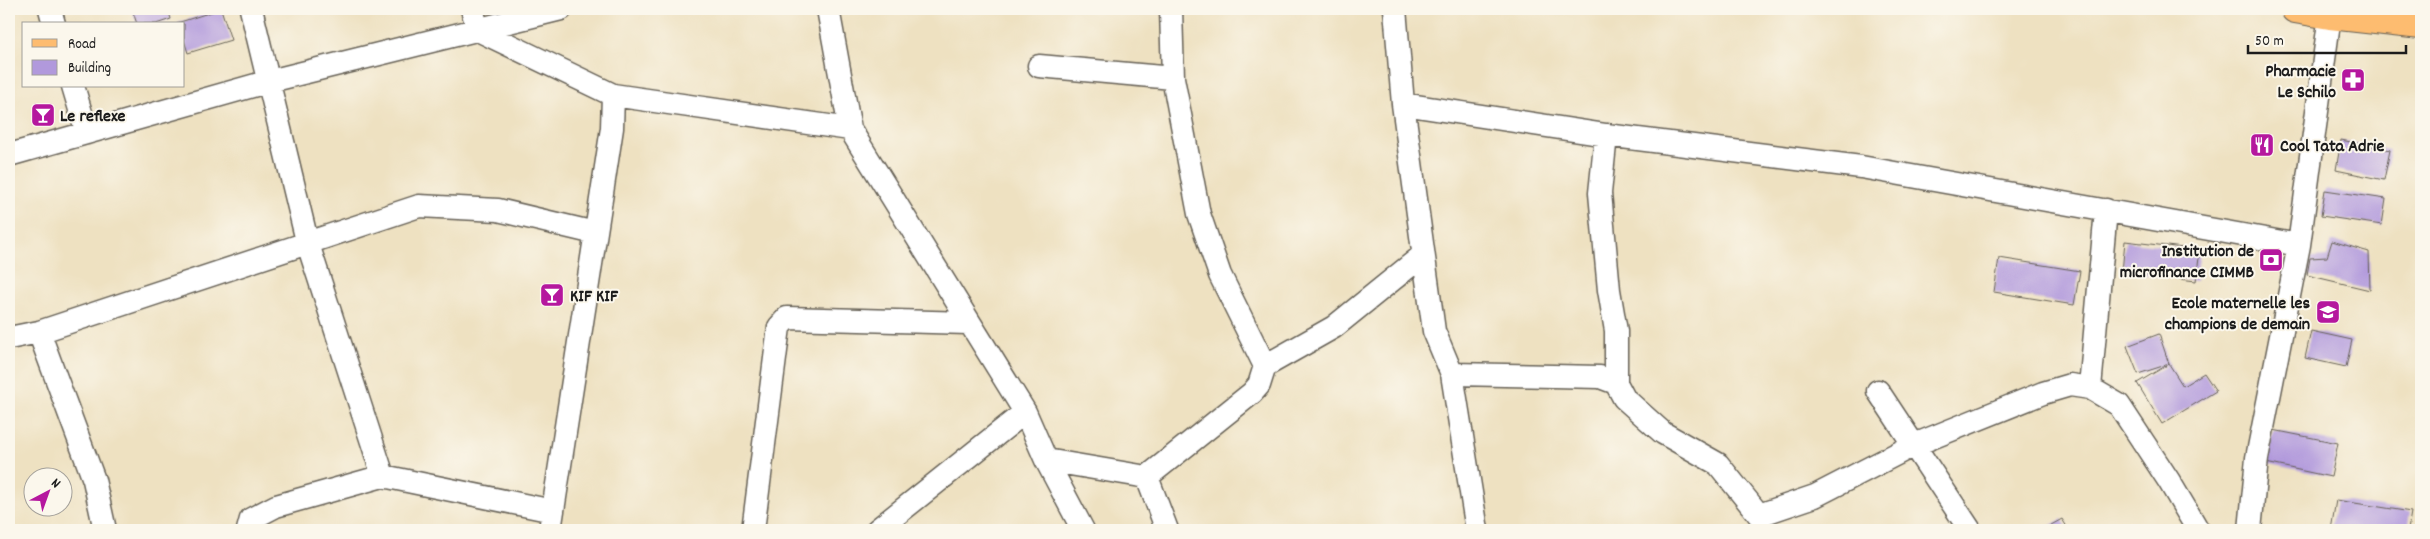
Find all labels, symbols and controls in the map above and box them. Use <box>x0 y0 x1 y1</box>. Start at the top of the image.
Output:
legend <box>22 22 185 88</box>
scale bar <box>2248 22 2405 54</box>
text: 50 m <box>2255 31 2284 53</box>
text: Road <box>68 34 96 56</box>
text: Building <box>68 58 111 80</box>
place label: Pharmacie Le Schilo <box>2265 60 2336 106</box>
pharmacy icon: Pharmacie Le Schilo <box>2340 67 2366 93</box>
bar icon: Le reflexe <box>30 102 56 128</box>
place label: Le reflexe <box>60 105 126 130</box>
restaurant icon: Cool Tata Adrie <box>2249 132 2275 158</box>
place label: Cool Tata Adrie <box>2280 135 2384 160</box>
place label: Institution de microfinance CIMMB <box>2120 240 2254 286</box>
bank icon: Institution de microfinance CIMMB <box>2258 247 2284 273</box>
bar icon: KIF KIF <box>539 282 565 308</box>
place label: KIF KIF <box>570 285 619 310</box>
place label: Ecole maternelle les champions de demain <box>2165 292 2310 338</box>
school or university icon: Ecole maternelle les champions de demain <box>2315 299 2341 325</box>
north arrow <box>22 466 72 516</box>
text: N <box>46 474 64 494</box>

